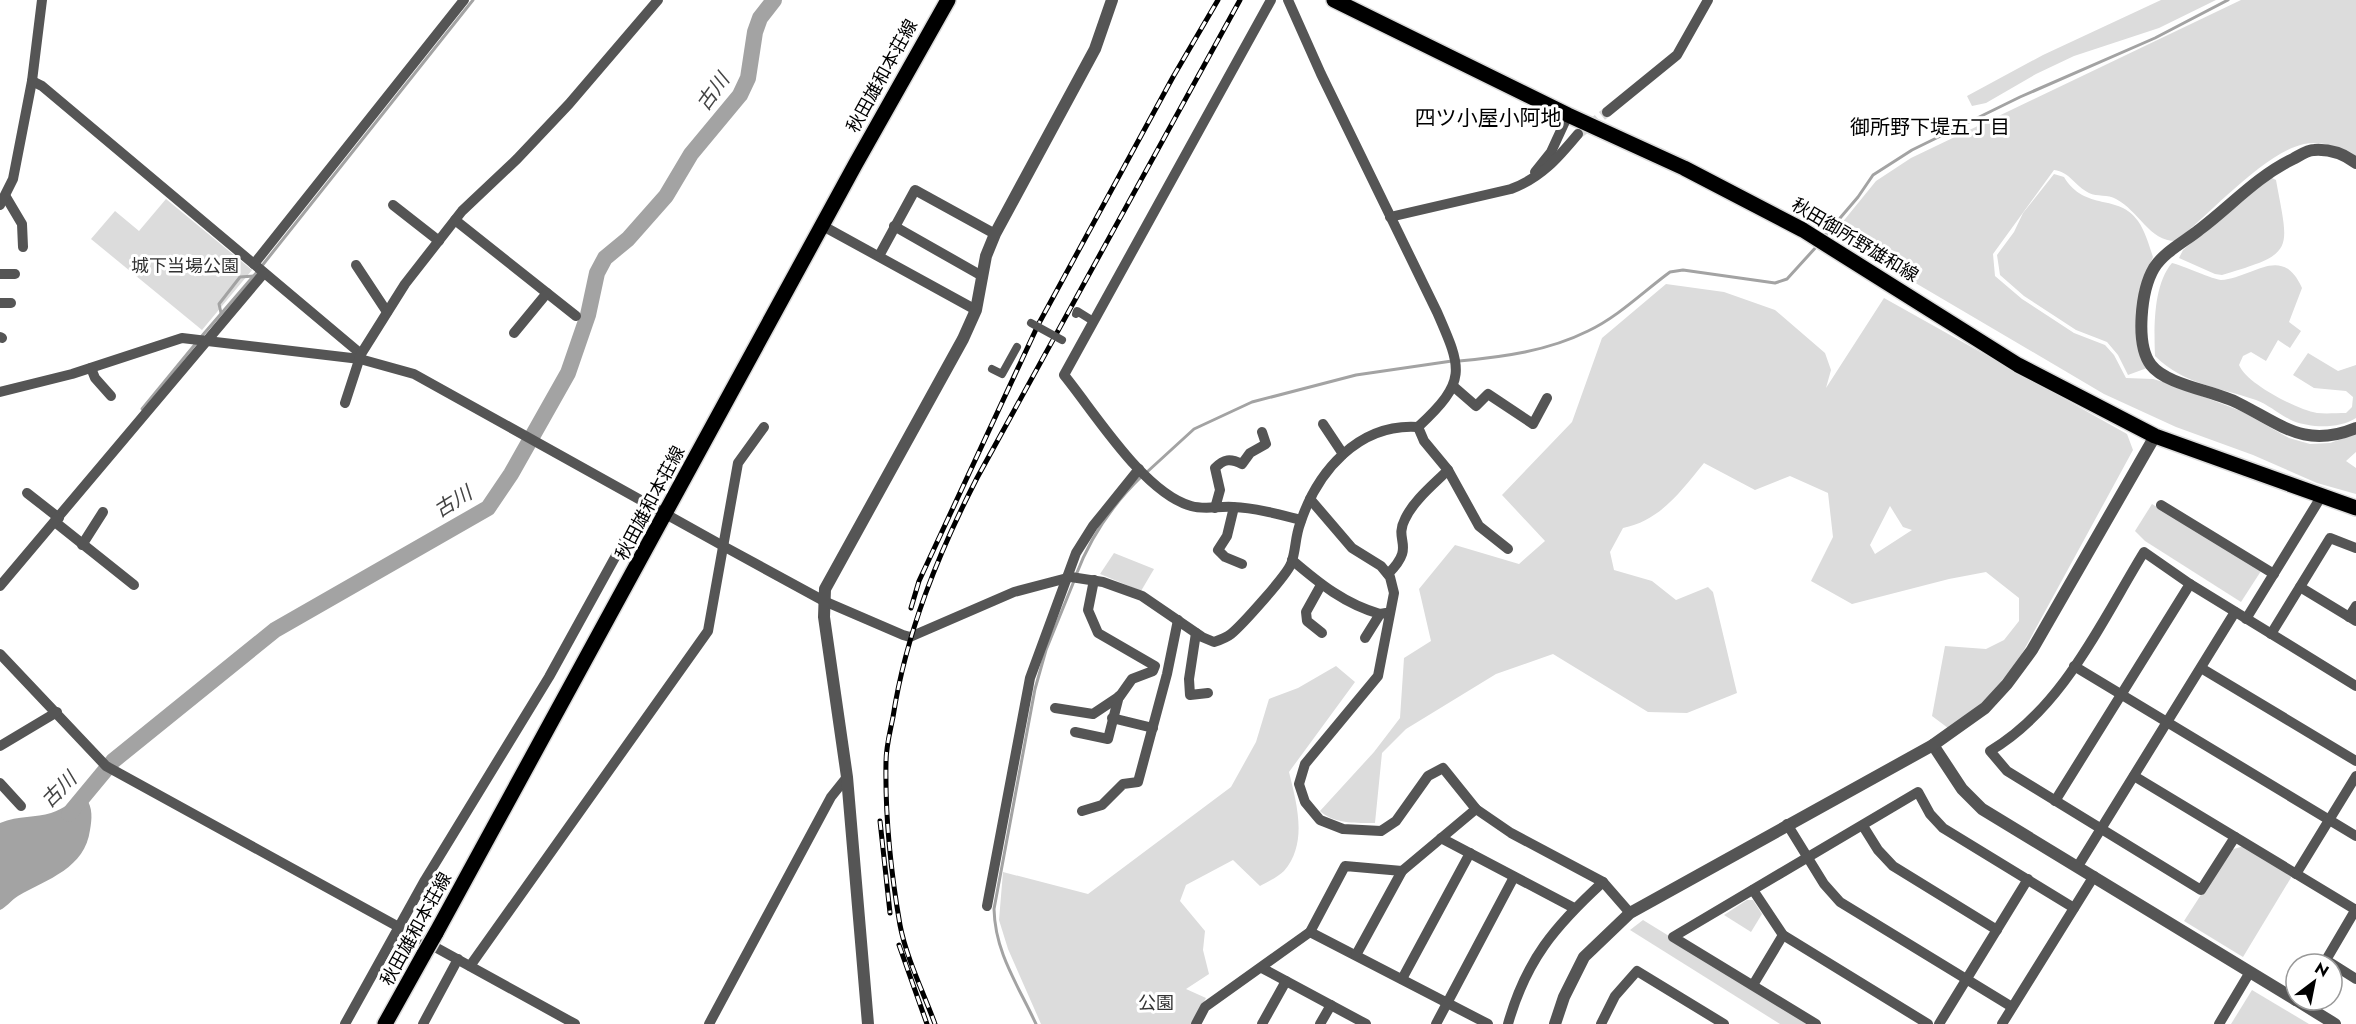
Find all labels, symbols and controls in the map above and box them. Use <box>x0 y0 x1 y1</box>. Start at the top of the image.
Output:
street label: 秋田雄和本荘線 <box>840 15 924 137</box>
water label: 古川 <box>690 66 738 117</box>
district label: 四ツ小屋小阿地 <box>1415 103 1562 133</box>
district label: 御所野下堤五丁目 <box>1850 113 2010 142</box>
street label: 秋田御所野雄和線 <box>1787 192 1923 288</box>
park label: 城下当場公園 <box>131 253 239 279</box>
street label: 秋田雄和本荘線 <box>609 441 691 565</box>
water label: 古川 <box>428 478 479 525</box>
water label: 古川 <box>35 764 85 814</box>
street label: 秋田雄和本荘線 <box>374 868 458 990</box>
north arrow <box>2284 952 2344 1012</box>
text: N <box>2310 957 2333 983</box>
park label: 公園 <box>1138 990 1174 1016</box>

